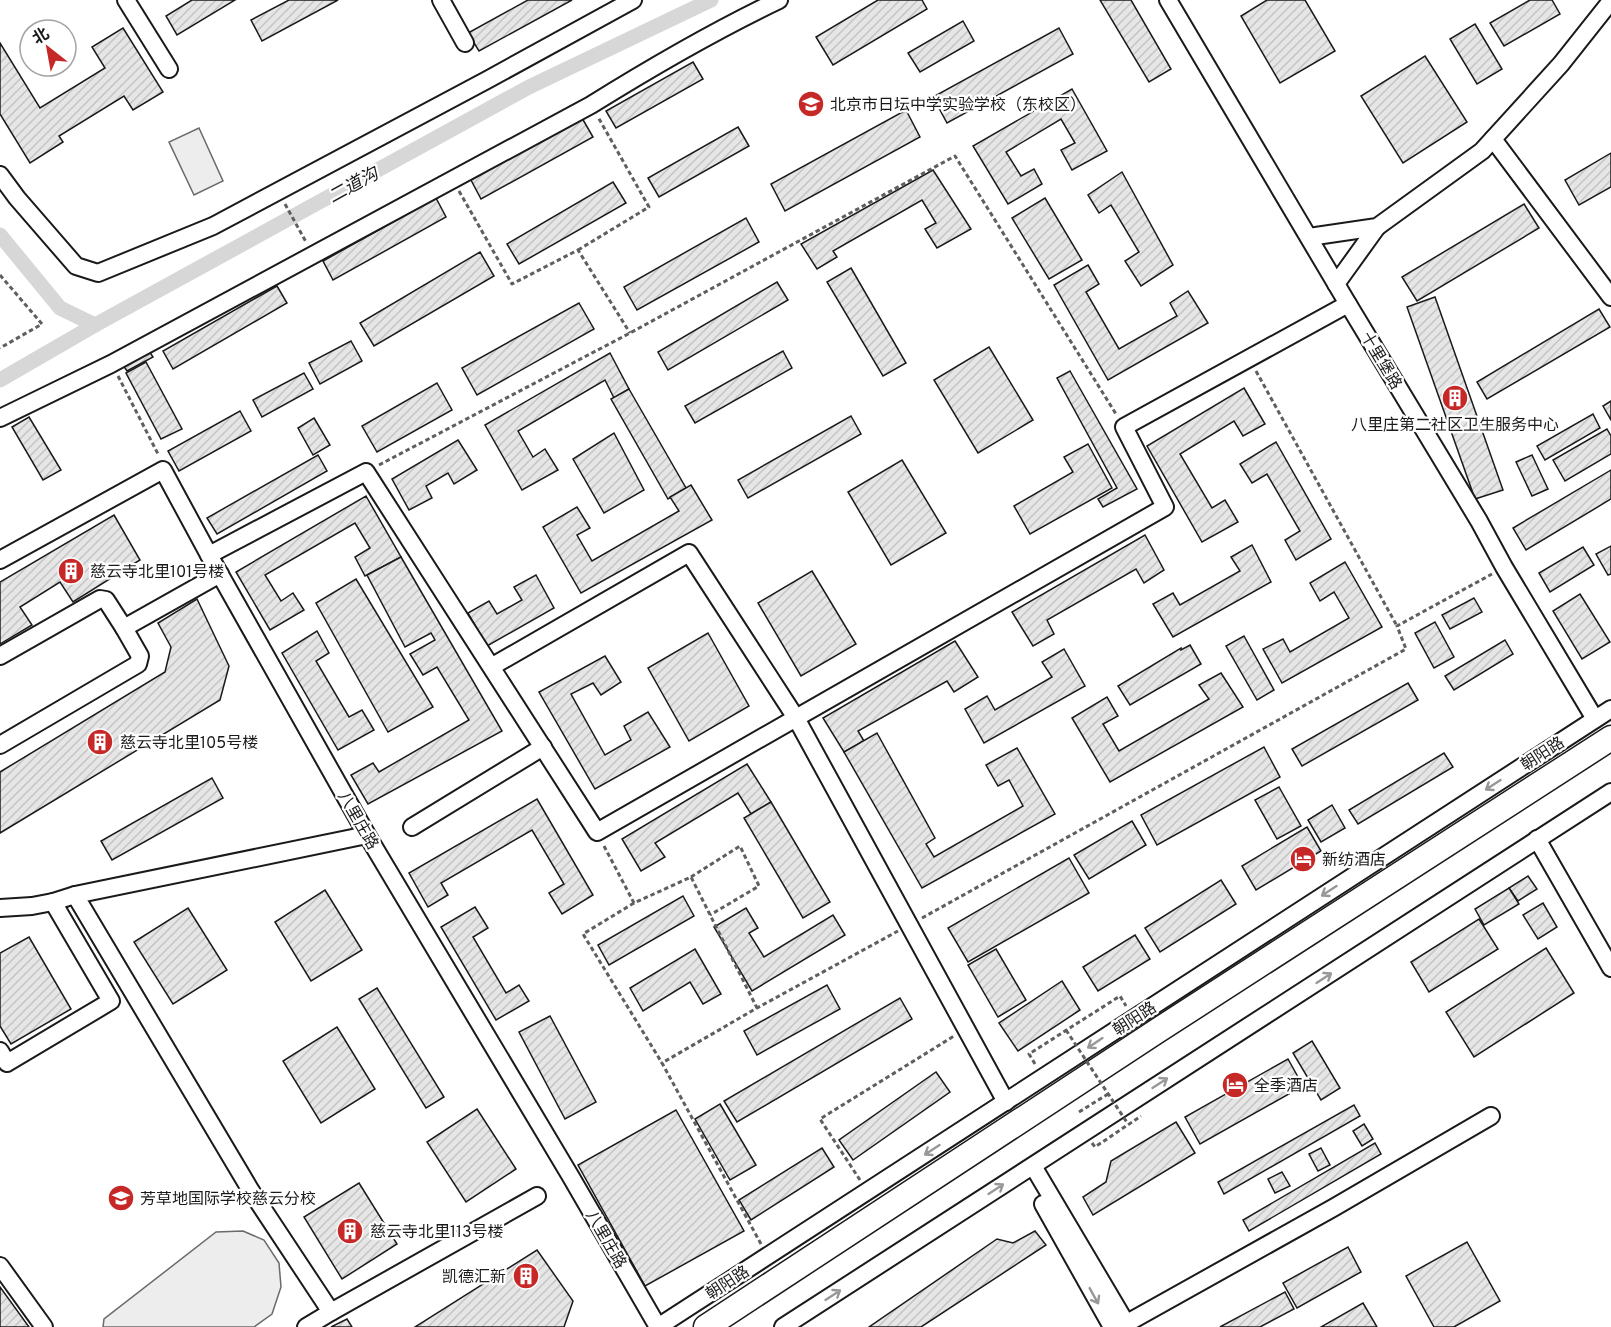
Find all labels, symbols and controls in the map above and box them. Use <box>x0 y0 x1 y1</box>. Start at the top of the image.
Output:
north arrow <box>18 18 78 78</box>
text: 北 <box>29 24 53 50</box>
school or university icon: 北京市日坛中学实验学校（东校区） <box>796 89 826 119</box>
place label: 北京市日坛中学实验学校（东校区） <box>830 96 1086 116</box>
water label: 二道沟 <box>325 162 385 209</box>
street label: 十里堡路 <box>1355 328 1405 394</box>
building icon: 八里庄第二社区卫生服务中心 <box>1440 383 1470 413</box>
place label: 八里庄第二社区卫生服务中心 <box>1351 416 1559 436</box>
building icon: 慈云寺北里101号楼 <box>56 556 86 586</box>
place label: 慈云寺北里101号楼 <box>90 563 224 583</box>
building icon: 慈云寺北里105号楼 <box>85 727 115 757</box>
street label: 朝阳路 <box>1518 733 1569 776</box>
place label: 慈云寺北里105号楼 <box>120 734 258 754</box>
one-way arrow <box>1485 780 1502 792</box>
street label: 八里庄路 <box>333 788 382 854</box>
hotel icon: 新纺酒店 <box>1288 844 1318 874</box>
place label: 新纺酒店 <box>1322 851 1386 871</box>
one-way arrow <box>1321 886 1338 898</box>
one-way arrow <box>1315 971 1332 983</box>
street label: 朝阳路 <box>1110 998 1161 1041</box>
one-way arrow <box>1087 1038 1104 1050</box>
hotel icon: 全季酒店 <box>1220 1070 1250 1100</box>
one-way arrow <box>1151 1077 1168 1089</box>
place label: 全季酒店 <box>1254 1077 1318 1097</box>
one-way arrow <box>924 1144 941 1156</box>
school or university icon: 芳草地国际学校慈云分校 <box>106 1183 136 1213</box>
one-way arrow <box>988 1183 1005 1196</box>
place label: 芳草地国际学校慈云分校 <box>140 1190 316 1210</box>
street label: 八里庄路 <box>581 1207 630 1273</box>
building icon: 慈云寺北里113号楼 <box>335 1216 365 1246</box>
place label: 慈云寺北里113号楼 <box>370 1223 504 1243</box>
building icon: 凯德汇新 <box>511 1261 541 1291</box>
street label: 朝阳路 <box>703 1262 754 1305</box>
place label: 凯德汇新 <box>442 1268 506 1288</box>
one-way arrow <box>1089 1286 1100 1304</box>
one-way arrow <box>824 1289 841 1302</box>

